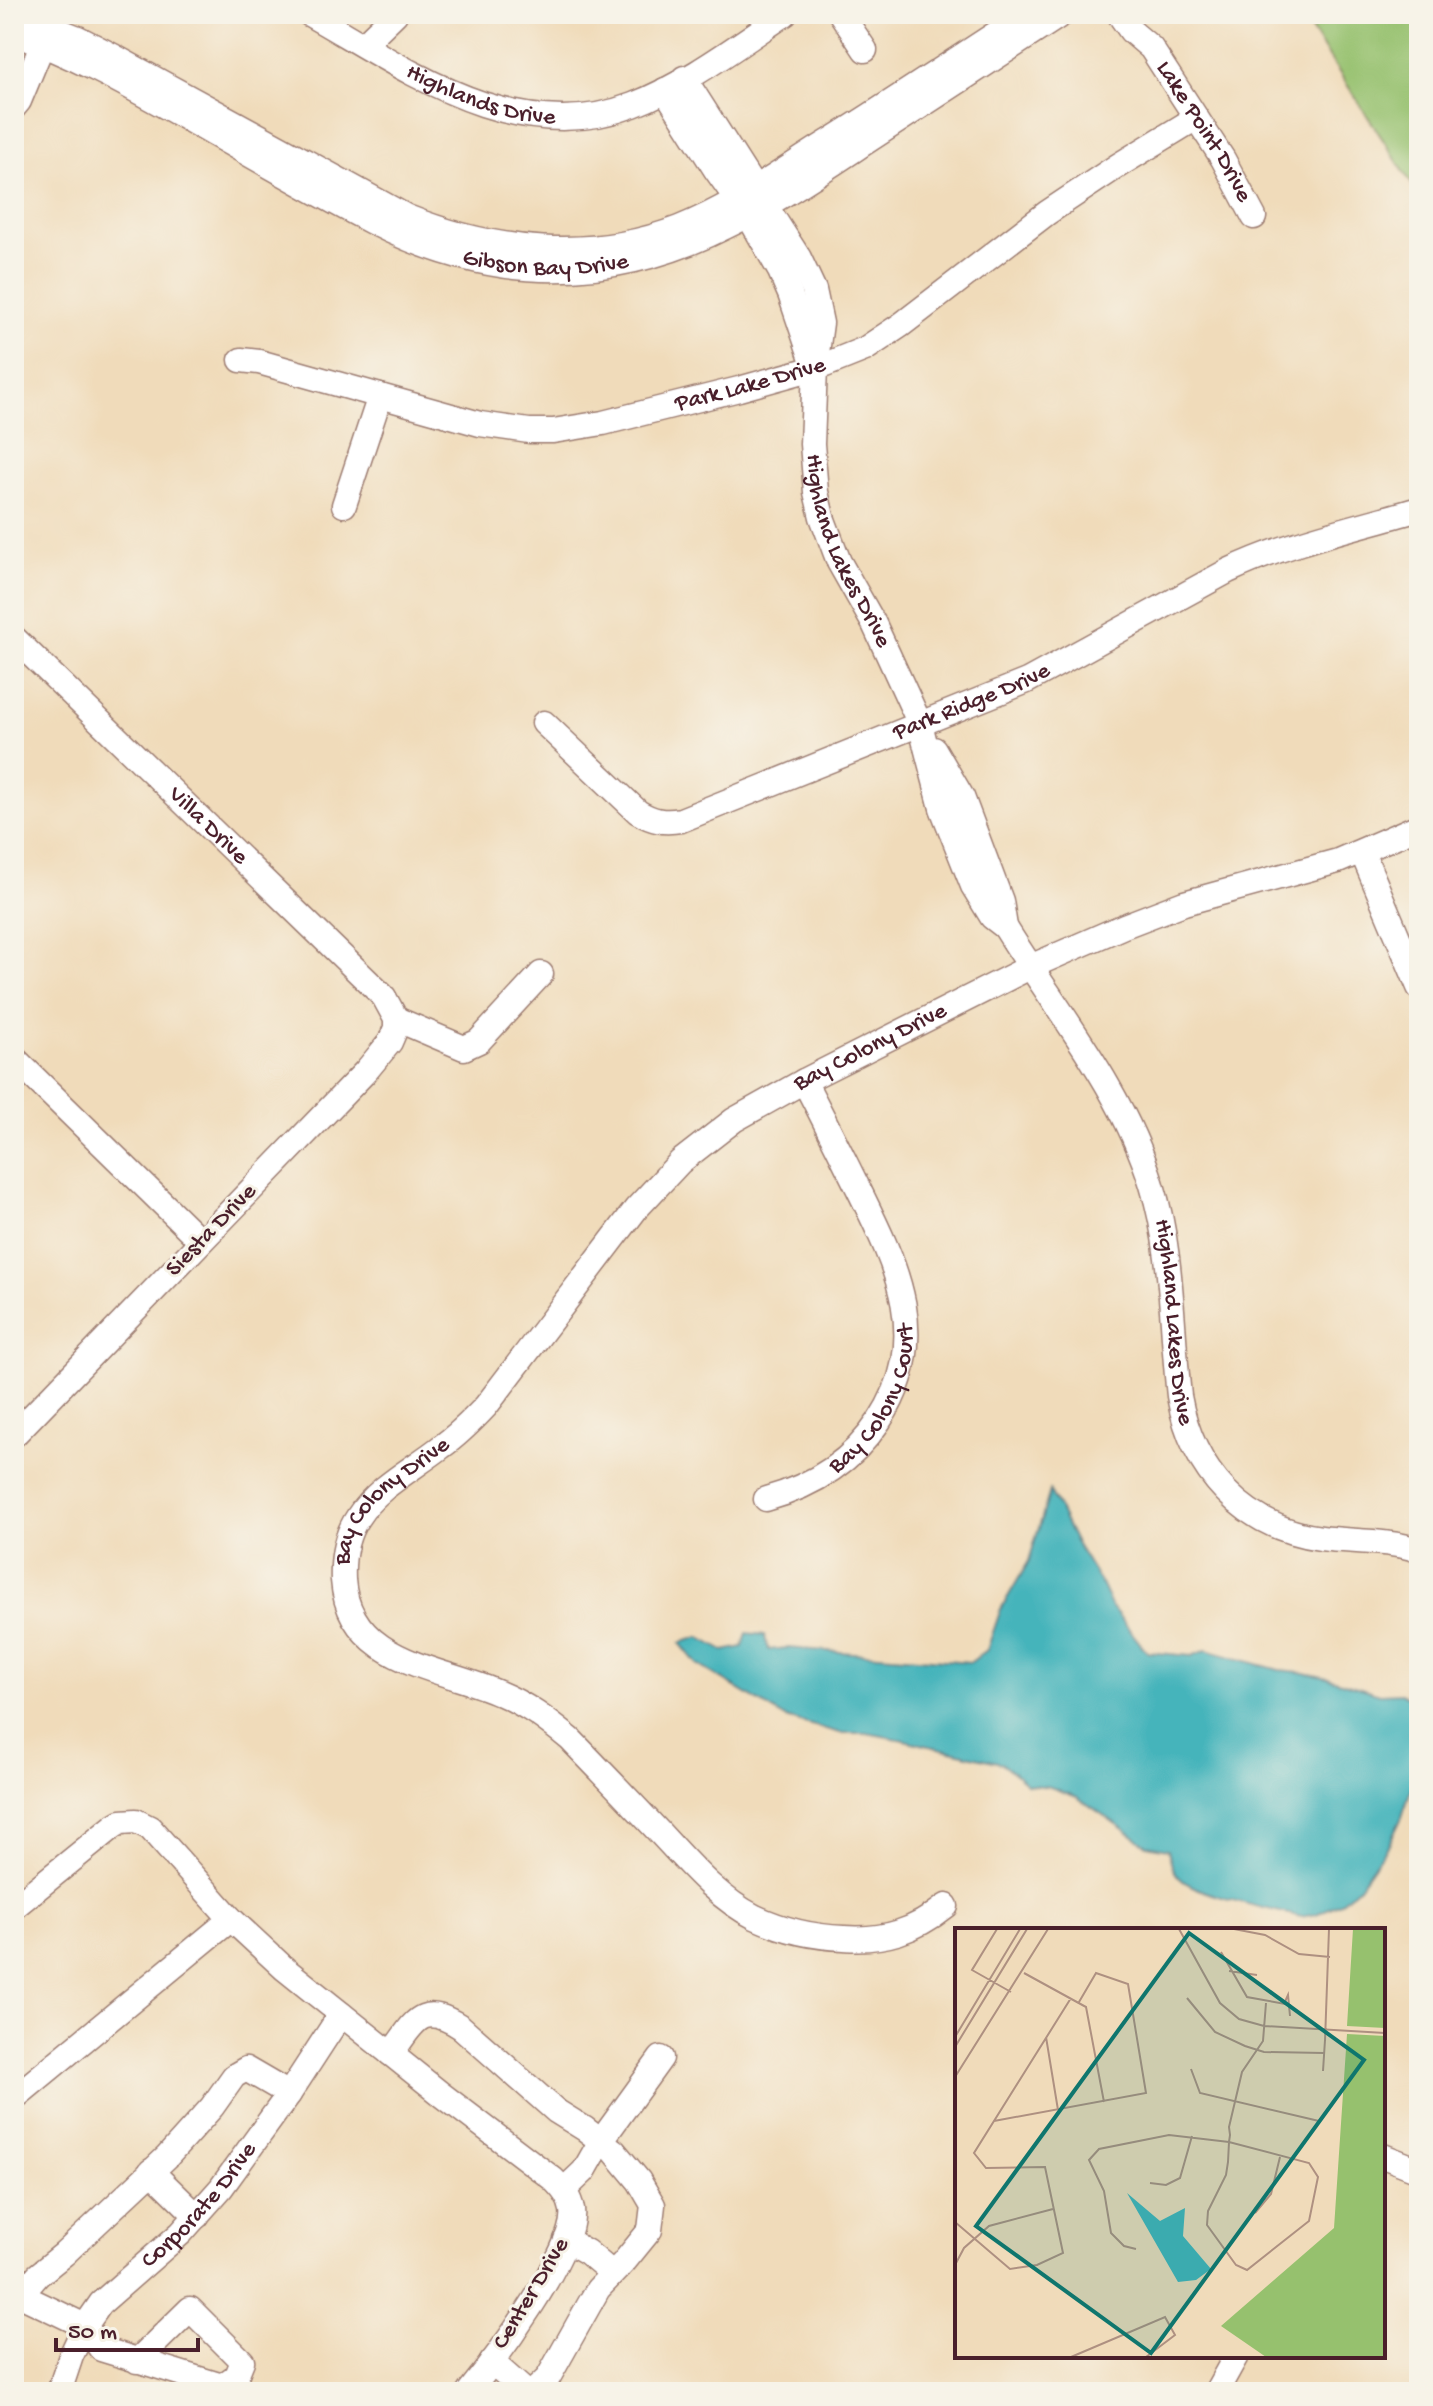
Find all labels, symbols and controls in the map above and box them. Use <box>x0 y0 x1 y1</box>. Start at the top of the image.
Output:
street label: Lake Point Drive <box>1149 56 1258 208</box>
street label: Highlands Drive <box>401 58 557 133</box>
street label: Gibson Bay Drive <box>460 243 632 284</box>
street label: Park Lake Drive <box>671 351 830 419</box>
street label: Highland Lakes Drive <box>798 453 898 653</box>
street label: Park Ridge Drive <box>888 656 1056 748</box>
street label: Villa Drive <box>161 780 254 872</box>
street label: Bay Colony Drive <box>788 997 952 1099</box>
street label: Siesta Drive <box>160 1178 264 1284</box>
street label: Highland Lakes Drive <box>1147 1217 1200 1429</box>
street label: Bay Colony Court <box>823 1321 921 1481</box>
street label: Bay Colony Drive <box>328 1430 456 1567</box>
inset map <box>955 1928 1385 2358</box>
street label: Corporate Drive <box>136 2136 264 2275</box>
street label: Center Drive <box>487 2232 577 2355</box>
scale bar <box>56 2302 198 2352</box>
text: 50 m <box>68 2319 117 2348</box>

